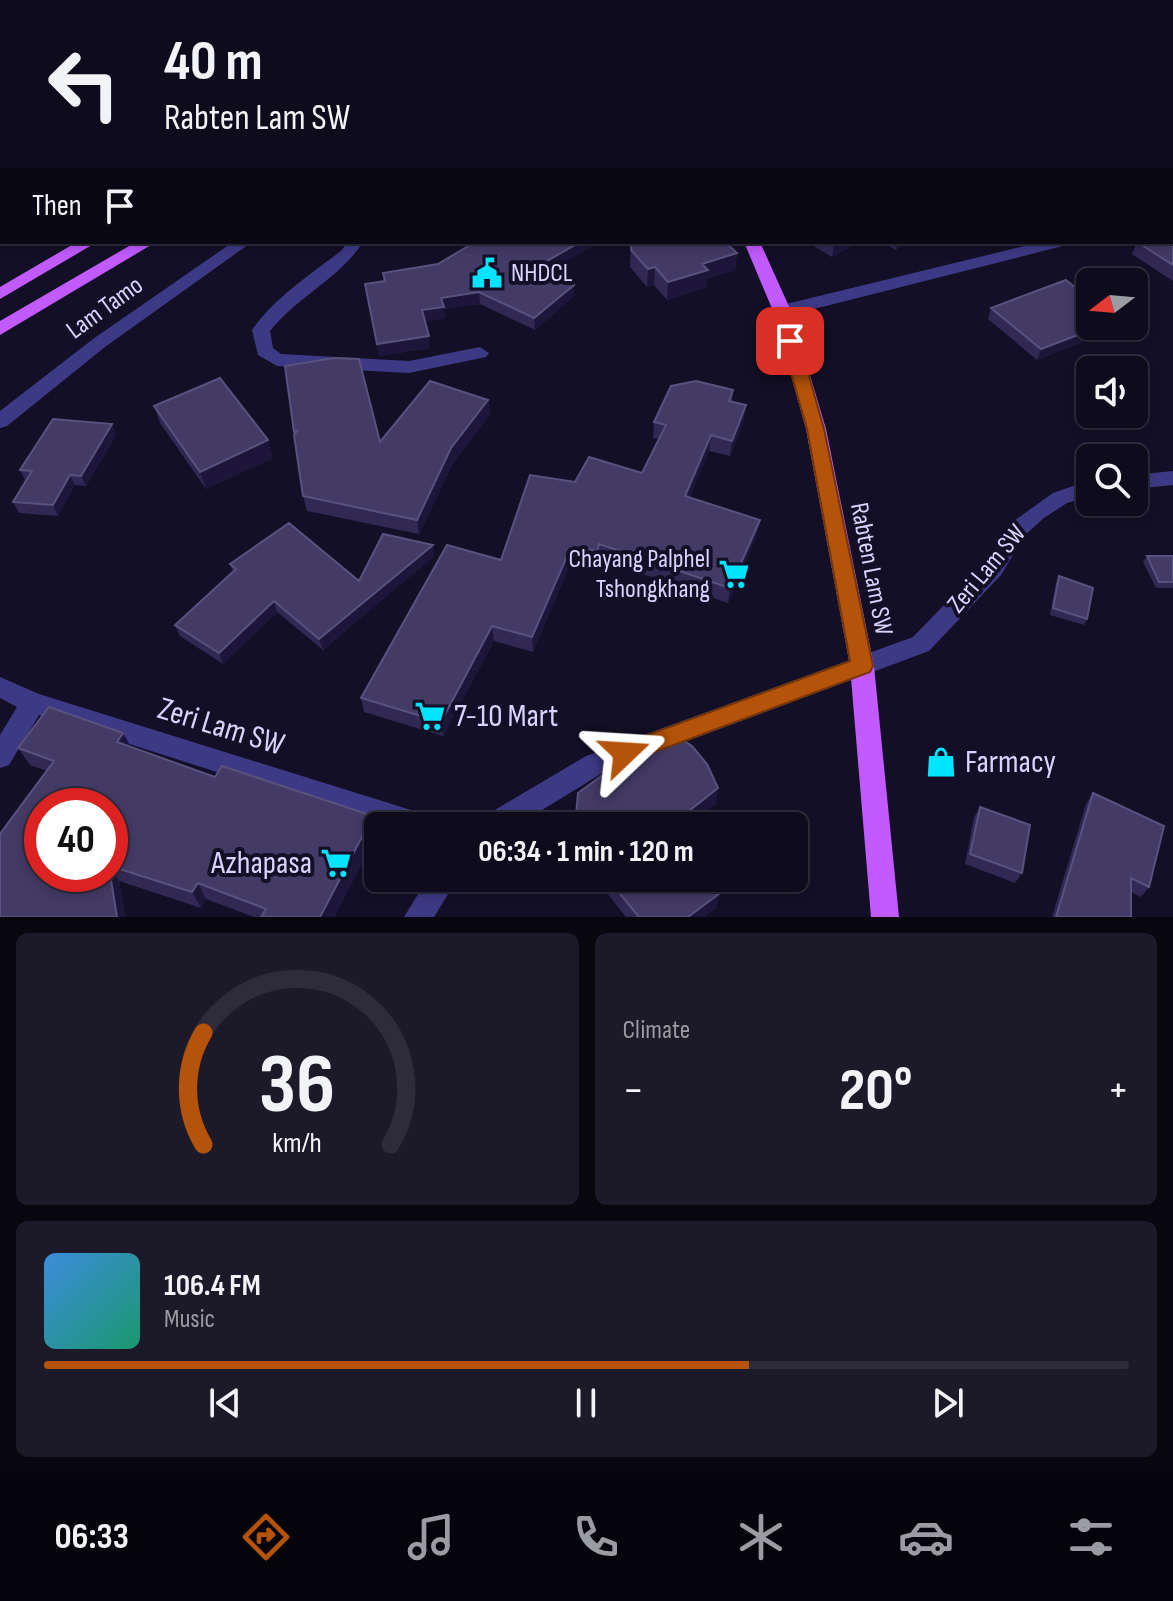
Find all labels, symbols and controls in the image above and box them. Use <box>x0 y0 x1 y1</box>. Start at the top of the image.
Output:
text: 40 m <box>164 29 263 96</box>
icon: left <box>32 32 136 136</box>
text: Rabten Lam SW <box>164 97 350 140</box>
icon: arrive <box>98 184 142 228</box>
text: Then <box>32 188 82 224</box>
public building icon: NHDCL <box>470 256 504 290</box>
place label: NHDCL <box>511 258 573 289</box>
north arrow <box>1076 268 1148 340</box>
map controls <box>1076 268 1148 516</box>
street label: Lam Tamo <box>61 270 149 346</box>
pin <box>756 307 824 375</box>
icon: arrive <box>768 319 812 363</box>
button: sound <box>1076 356 1148 428</box>
button: search <box>1076 444 1148 516</box>
street label: Rabten Lam SW <box>843 500 899 638</box>
street label: Zeri Lam SW <box>941 519 1033 619</box>
place label: Chayang Palphel Tshongkhang <box>568 544 710 605</box>
supermarket icon: Chayang Palphel Tshongkhang <box>717 557 751 591</box>
street label: Zeri Lam SW <box>153 689 289 765</box>
place label: 7-10 Mart <box>454 697 558 736</box>
supermarket icon: 7-10 Mart <box>413 699 447 733</box>
position arrow <box>583 711 667 795</box>
place label: Farmacy <box>965 743 1056 782</box>
shop icon: Farmacy <box>924 745 958 779</box>
speed limit sign: 40 <box>24 788 128 892</box>
text: 06:34 · 1 min · 120 m <box>478 834 694 870</box>
place label: Azhapasa <box>210 844 312 883</box>
supermarket icon: Azhapasa <box>319 846 353 880</box>
text: Climate <box>623 1015 690 1046</box>
text: 36 <box>259 1036 335 1136</box>
text: 20° <box>839 1055 913 1127</box>
text: − <box>623 1064 644 1117</box>
text: + <box>1107 1064 1129 1117</box>
text: km/h <box>273 1126 322 1161</box>
text: 106.4 FM <box>164 1268 261 1304</box>
text: Music <box>164 1304 215 1335</box>
icon: previous <box>203 1381 247 1425</box>
icon: pause <box>564 1381 608 1425</box>
icon: next <box>926 1381 970 1425</box>
icon: directions <box>238 1509 294 1565</box>
icon: music <box>403 1509 459 1565</box>
icon: phone <box>568 1509 624 1565</box>
icon: climate <box>733 1509 789 1565</box>
icon: car <box>898 1509 954 1565</box>
icon: filters <box>1063 1509 1119 1565</box>
text: 06:33 <box>54 1516 129 1559</box>

